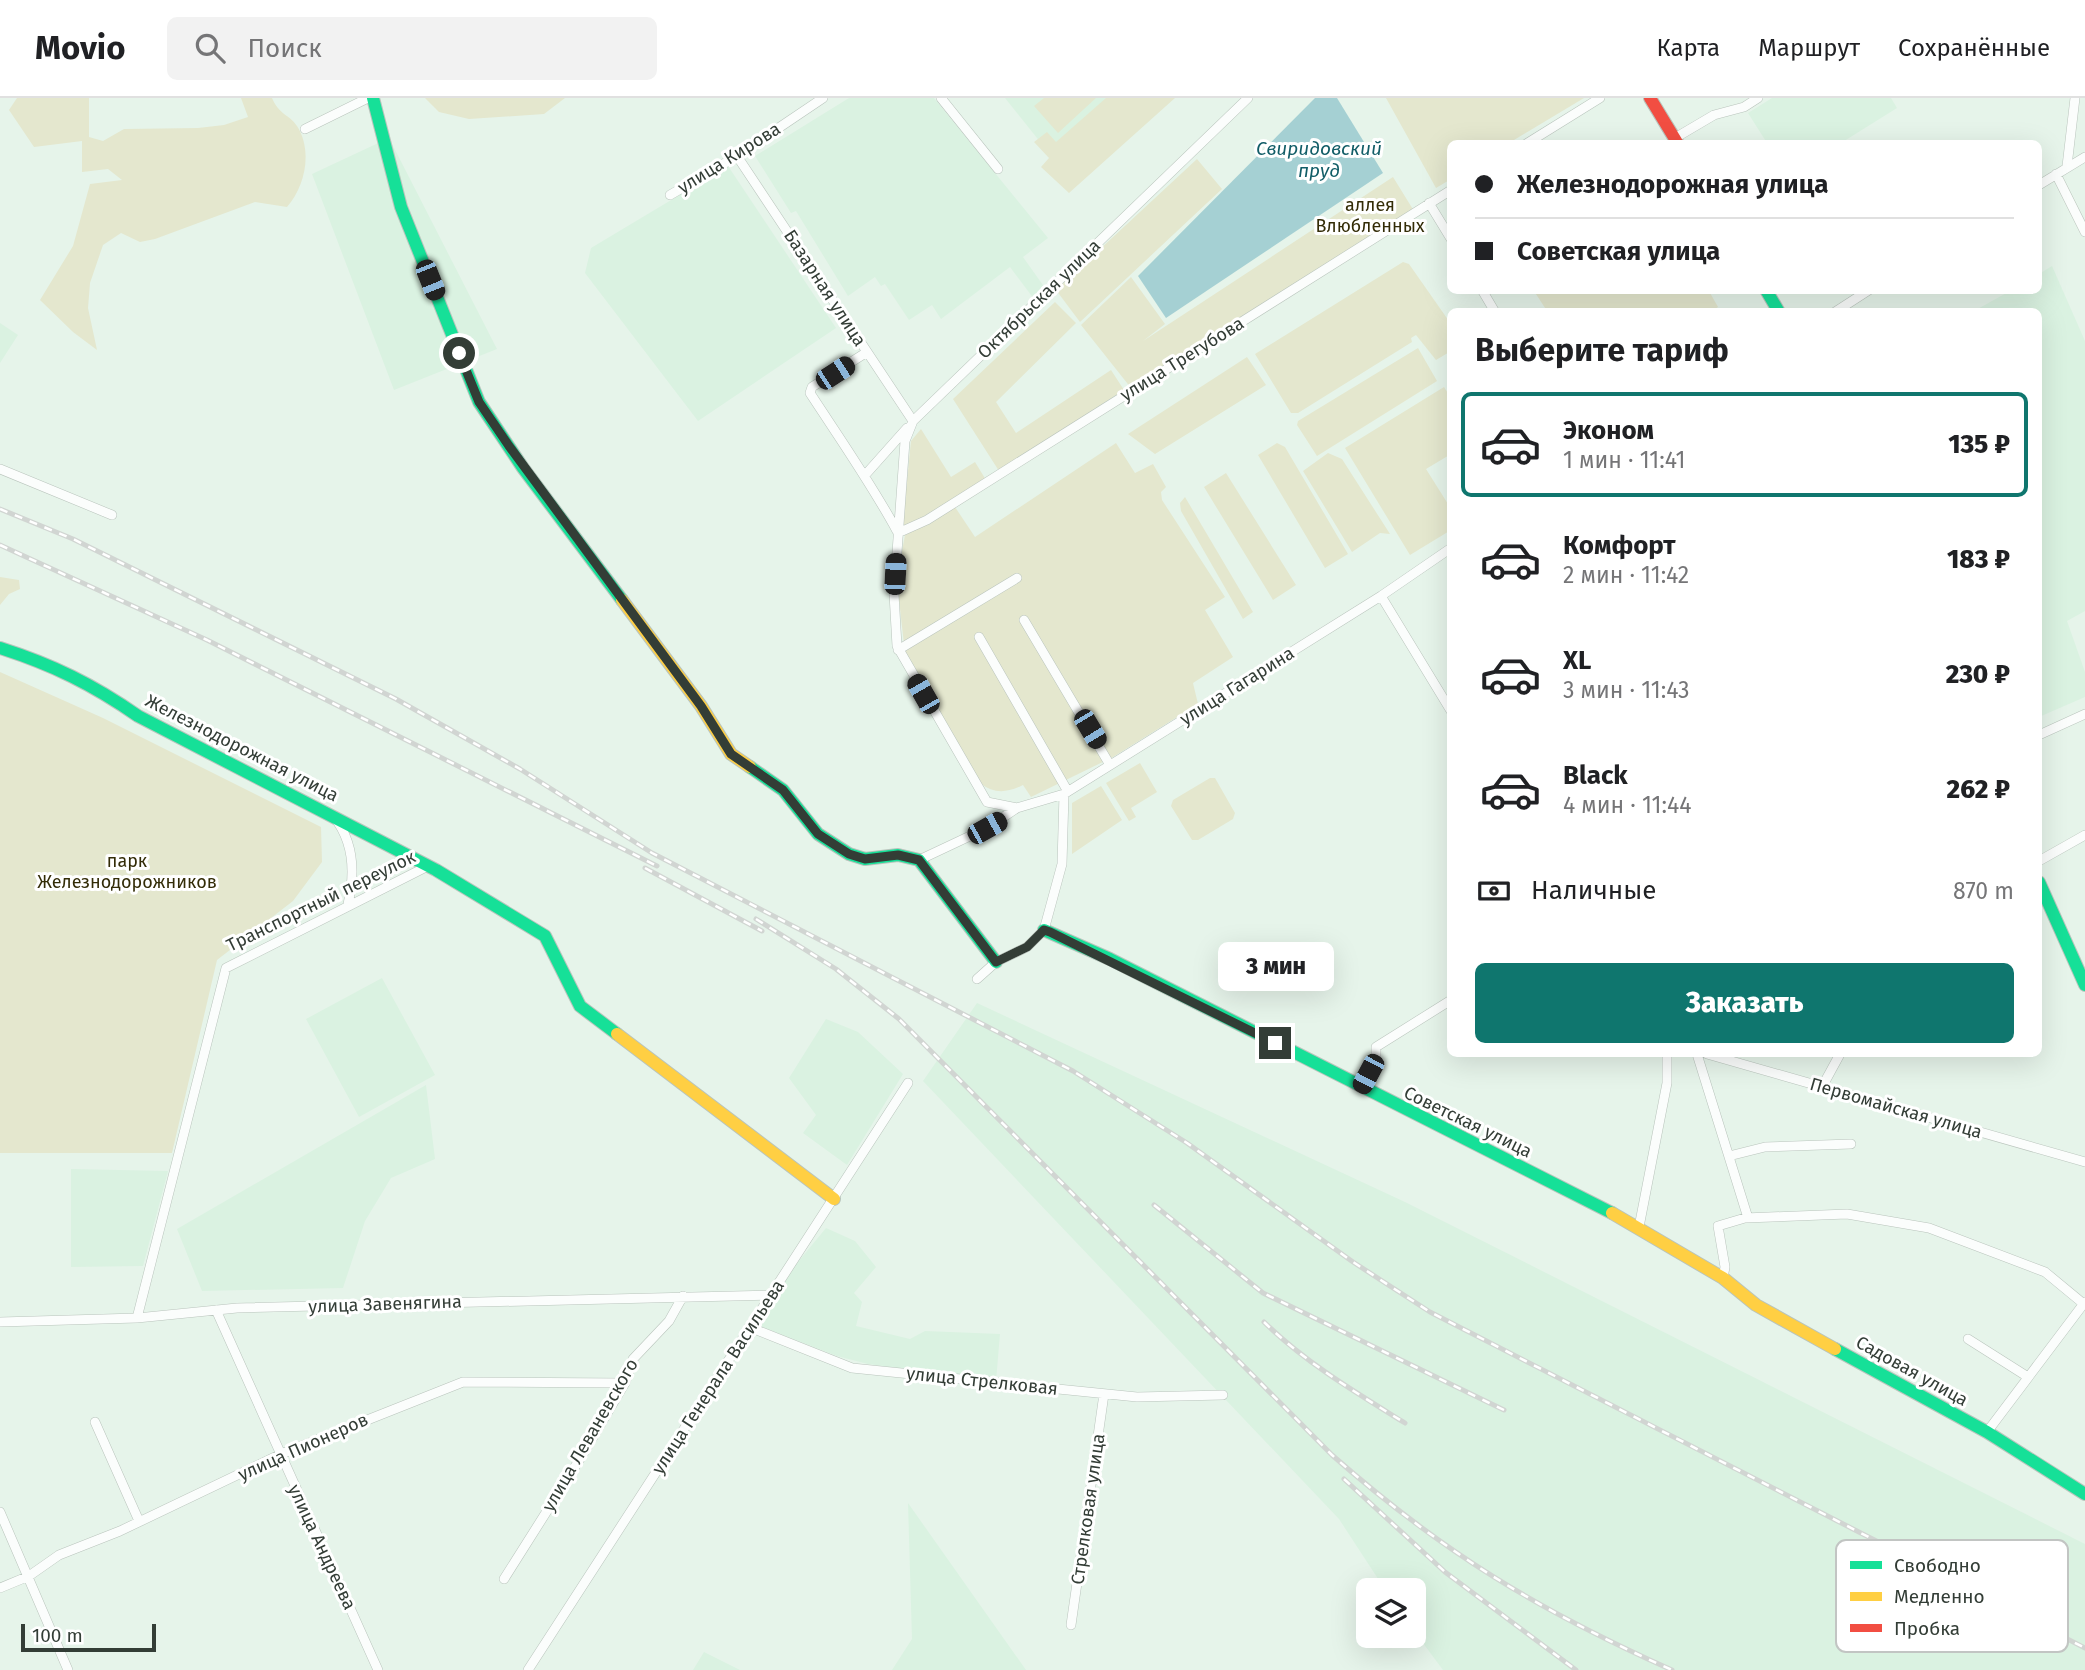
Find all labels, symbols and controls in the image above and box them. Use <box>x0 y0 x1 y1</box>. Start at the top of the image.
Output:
search box <box>167 17 657 80</box>
text: Movio <box>35 28 125 68</box>
icon: search <box>191 29 229 67</box>
text: Поиск <box>247 33 322 64</box>
text: Карта <box>1657 34 1720 62</box>
text: Маршрут <box>1758 34 1860 62</box>
text: Сохранённые <box>1898 34 2050 62</box>
street label: улица Кирова <box>673 118 785 198</box>
water label: Свиридовский пруд <box>1256 137 1382 182</box>
text: Железнодорожная улица <box>1517 169 1828 200</box>
park label: аллея Влюбленных <box>1315 194 1425 237</box>
street label: Базарная улица <box>779 225 871 351</box>
street label: Октябрьская улица <box>973 235 1105 363</box>
text: Советская улица <box>1517 236 1720 267</box>
car <box>413 257 448 303</box>
street label: улица Трегубова <box>1116 312 1248 406</box>
text: Выберите тариф <box>1475 331 1729 369</box>
route start <box>443 337 475 369</box>
car <box>812 353 859 393</box>
icon: car <box>1479 413 1542 476</box>
text: Эконом <box>1563 415 1654 446</box>
text: 135 ₽ <box>1948 429 2010 460</box>
text: 1 мин · 11:41 <box>1563 446 1686 474</box>
icon: car <box>1479 528 1542 591</box>
text: Комфорт <box>1563 530 1676 561</box>
text: 183 ₽ <box>1947 544 2010 575</box>
car <box>884 552 907 596</box>
text: 2 мин · 11:42 <box>1563 561 1689 589</box>
street label: улица Гагарина <box>1176 642 1298 730</box>
icon: car <box>1479 643 1542 706</box>
text: XL <box>1563 645 1591 676</box>
text: 230 ₽ <box>1946 659 2010 690</box>
car <box>904 671 943 717</box>
text: 3 мин · 11:43 <box>1563 676 1689 704</box>
street label: Железнодорожная улица <box>142 690 342 806</box>
car <box>1071 706 1110 752</box>
icon: car <box>1479 758 1542 821</box>
text: Black <box>1563 760 1628 791</box>
text: 262 ₽ <box>1947 774 2010 805</box>
text: 4 мин · 11:44 <box>1563 791 1691 819</box>
car <box>964 809 1011 847</box>
street label: Транспортный переулок <box>223 845 420 956</box>
park label: парк Железнодорожников <box>37 850 217 893</box>
icon: cash <box>1475 872 1513 910</box>
text: Наличные <box>1531 875 1656 906</box>
text: 870 m <box>1953 877 2014 905</box>
callout: 3 мин <box>1217 942 1333 990</box>
text: 3 мин <box>1246 952 1306 980</box>
button: Заказать <box>1475 963 2014 1043</box>
route end <box>1259 1027 1291 1059</box>
car <box>1349 1051 1388 1097</box>
street label: Первомайская улица <box>1807 1073 1985 1143</box>
street label: Советская улица <box>1400 1082 1536 1162</box>
street label: улица Генерала Васильева <box>647 1276 789 1478</box>
street label: улица Завенягина <box>308 1290 462 1318</box>
street label: Садовая улица <box>1852 1331 1972 1411</box>
street label: улица Леваневского <box>537 1355 643 1515</box>
street label: улица Стрелковая <box>905 1362 1059 1400</box>
street label: улица Пионеров <box>234 1408 372 1486</box>
street label: Стрелковая улица <box>1067 1432 1109 1586</box>
street label: улица Андреева <box>283 1481 361 1613</box>
legend <box>1836 1540 2068 1652</box>
text: Свободно <box>1894 1554 1981 1577</box>
map controls <box>1356 1578 1426 1648</box>
button: layers <box>1356 1578 1426 1648</box>
text: Медленно <box>1894 1585 1985 1608</box>
text: Пробка <box>1894 1617 1960 1640</box>
scale bar <box>21 1621 156 1653</box>
text: 100 m <box>32 1624 83 1647</box>

